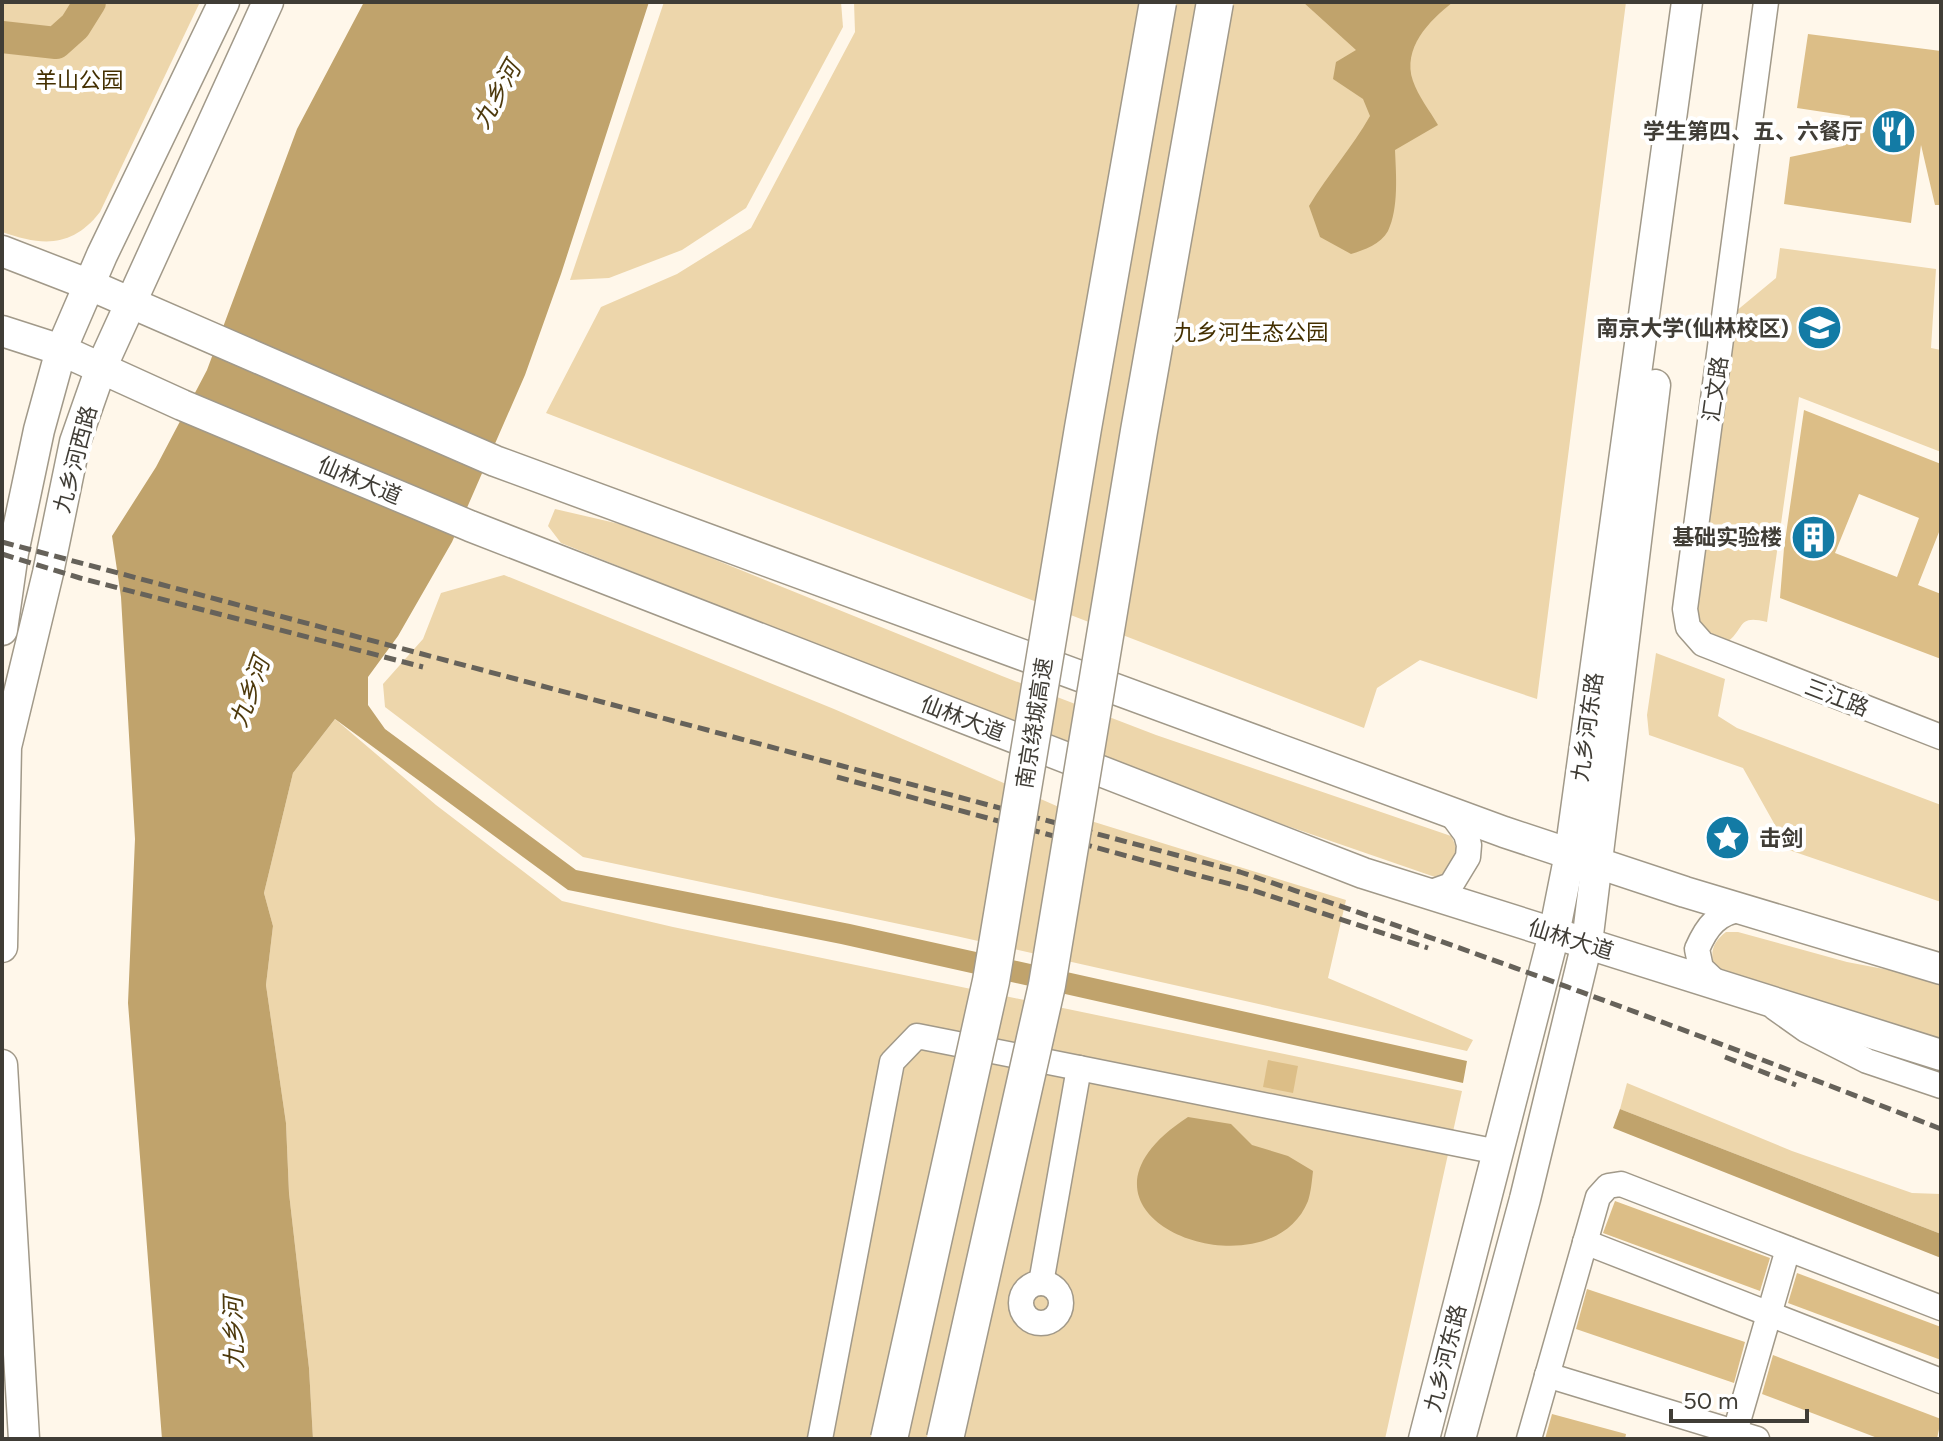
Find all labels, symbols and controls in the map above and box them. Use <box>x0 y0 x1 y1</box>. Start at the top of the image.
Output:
water label: 九乡河 <box>466 53 529 133</box>
park label: 羊山公园 <box>35 67 123 94</box>
restaurant icon: 学生第四、五、六餐厅 <box>1870 107 1918 155</box>
place label: 学生第四、五、六餐厅 <box>1643 118 1863 145</box>
school or university icon: 南京大学(仙林校区) <box>1796 304 1844 352</box>
place label: 南京大学(仙林校区) <box>1596 315 1789 342</box>
park label: 九乡河生态公园 <box>1174 319 1328 346</box>
street label: 汇文路 <box>1698 355 1733 424</box>
street label: 九乡河西路 <box>48 403 103 516</box>
street label: 仙林大道 <box>314 451 406 510</box>
building icon: 基础实验楼 <box>1789 513 1837 561</box>
place label: 基础实验楼 <box>1672 524 1782 551</box>
water label: 九乡河 <box>224 649 277 731</box>
street label: 南京绕城高速 <box>1011 656 1058 790</box>
street label: 九乡河东路 <box>1566 671 1609 783</box>
street label: 三江路 <box>1801 673 1872 722</box>
street label: 仙林大道 <box>917 690 1009 747</box>
place icon: 击剑 <box>1704 814 1752 862</box>
place label: 击剑 <box>1759 825 1803 852</box>
street label: 仙林大道 <box>1525 914 1617 965</box>
water label: 九乡河 <box>218 1293 249 1369</box>
street label: 九乡河东路 <box>1419 1301 1472 1415</box>
scale bar <box>1671 1373 1807 1423</box>
text: 50 m <box>1683 1386 1739 1415</box>

